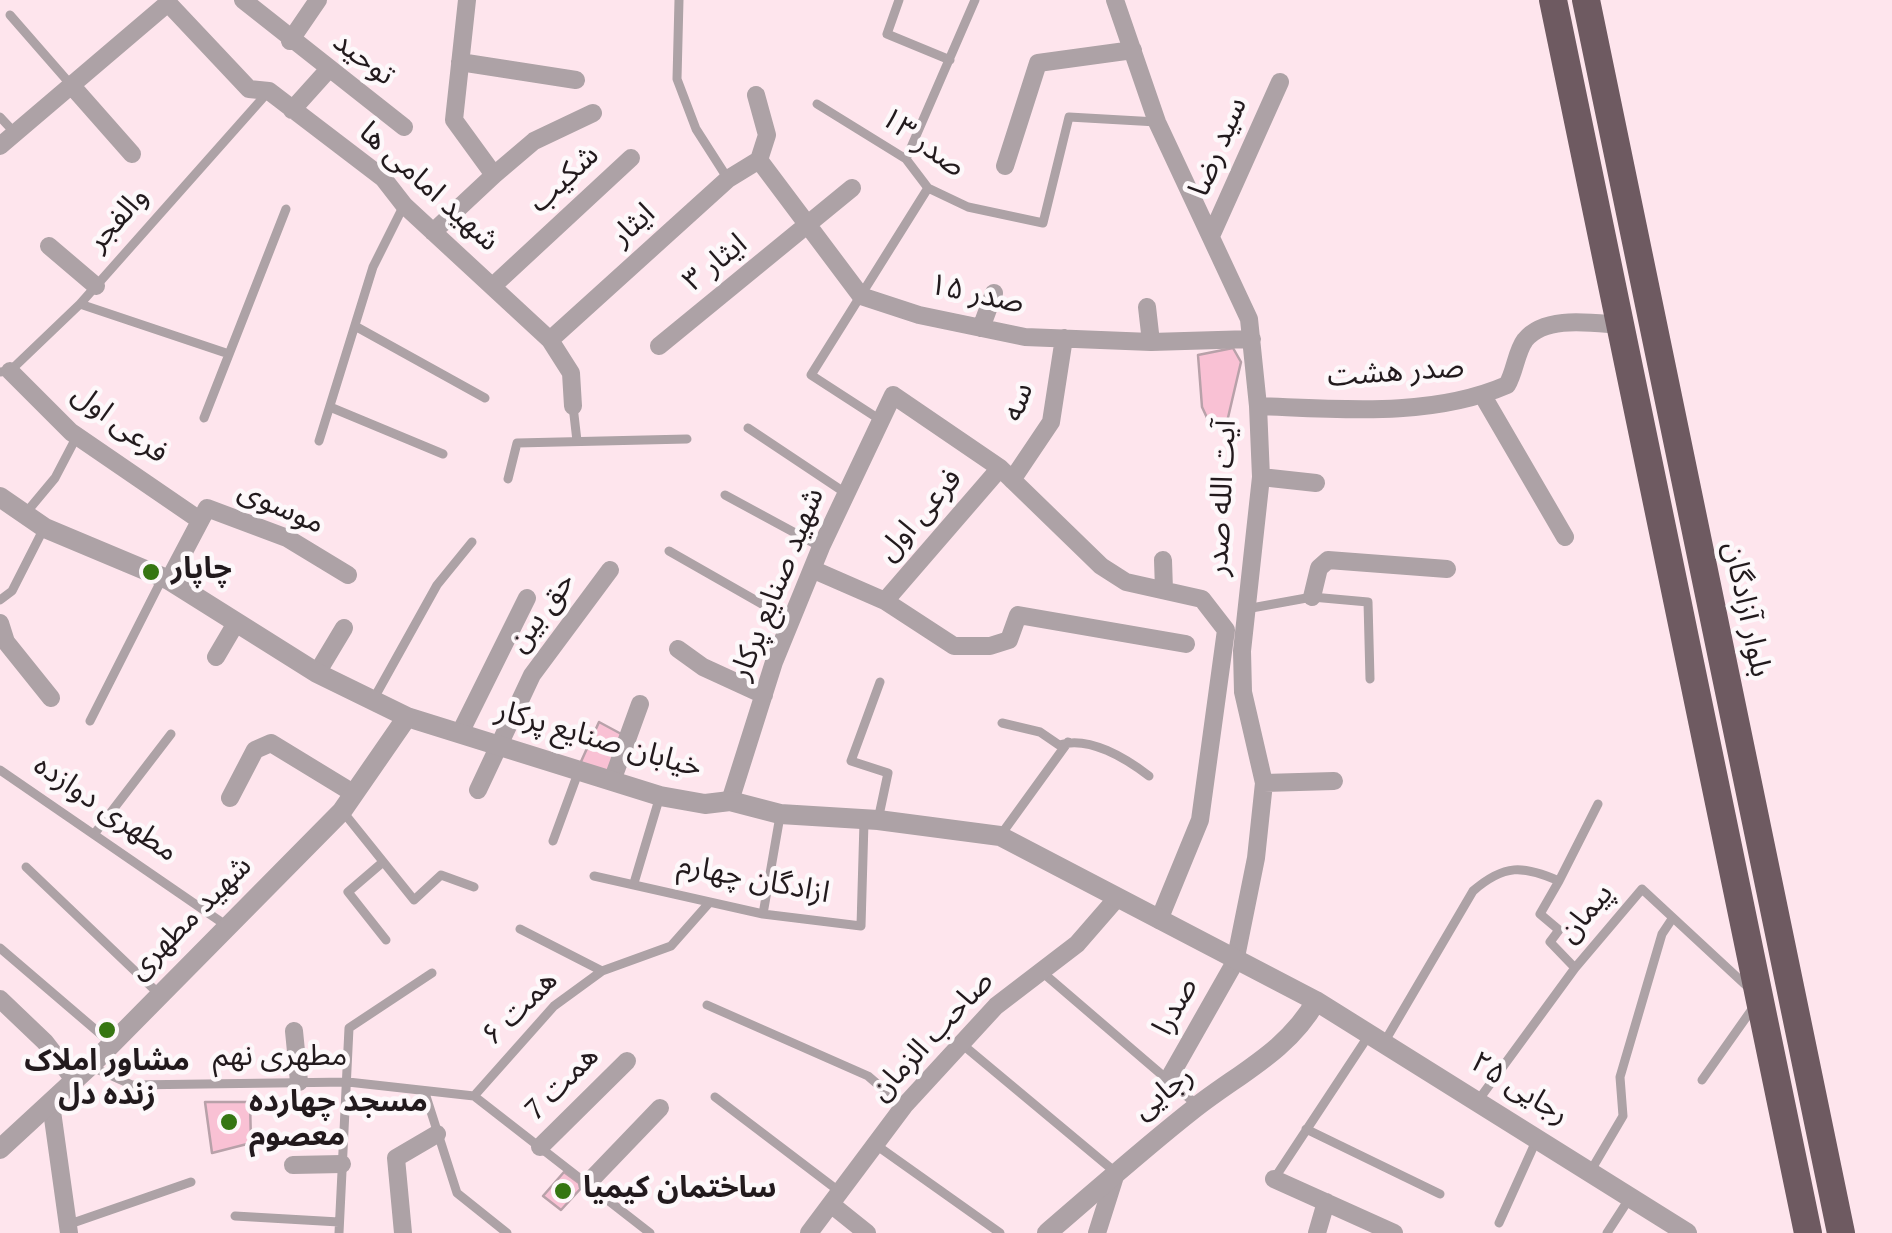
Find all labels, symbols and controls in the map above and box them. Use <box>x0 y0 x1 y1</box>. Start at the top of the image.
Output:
street label: توحید <box>324 26 400 96</box>
street label: سید رضا <box>1184 93 1258 203</box>
street label: صدر ۱۳ <box>872 102 970 188</box>
street label: شهید امامی ها <box>349 117 505 261</box>
street label: شکیب <box>523 140 609 222</box>
street label: والفجر <box>82 181 158 261</box>
street label: ایثار <box>605 198 665 256</box>
street label: ایثار ۳ <box>678 228 756 302</box>
street label: صدر ۱۵ <box>925 269 1027 325</box>
street label: صدر هشت <box>1326 352 1466 398</box>
street label: فرعی اول <box>63 378 173 474</box>
street label: سه <box>998 379 1044 427</box>
street label: آیت الله صدر <box>1203 419 1247 577</box>
street label: فرعی اول <box>872 463 972 571</box>
street label: موسوی <box>231 475 329 545</box>
street label: شهید صنایع پرکار <box>725 484 835 686</box>
street label: بلوار آزادگان <box>1712 539 1776 681</box>
place label: چاپار <box>171 554 232 590</box>
marker: چاپار <box>140 561 162 583</box>
street label: حق بین <box>503 567 585 661</box>
street label: خیابان صنایع پرکار <box>491 695 705 789</box>
street label: مطهری دوازده <box>25 750 183 872</box>
street label: ازادگان چهارم <box>674 850 832 914</box>
street label: شهید مطهری <box>123 851 261 989</box>
street label: پیمان <box>1553 878 1623 952</box>
street label: همت ۶ <box>477 965 567 1055</box>
street label: صاحب الزمان <box>865 966 1003 1110</box>
street label: صدرا <box>1148 973 1208 1043</box>
marker: مشاور املاک زنده دل <box>96 1019 118 1041</box>
street label: مطهری نهم <box>213 1041 347 1077</box>
street label: همت 7 <box>520 1041 608 1129</box>
place label: مشاور املاک زنده دل <box>24 1046 190 1116</box>
street label: رجایی ۲۵ <box>1462 1047 1574 1135</box>
street label: رجایی <box>1127 1060 1203 1130</box>
place label: مسجد چهارده معصوم <box>249 1087 428 1158</box>
marker: مسجد چهارده معصوم <box>218 1111 240 1133</box>
place label: ساختمان کیمیا <box>583 1173 777 1209</box>
marker: ساختمان کیمیا <box>552 1180 574 1202</box>

